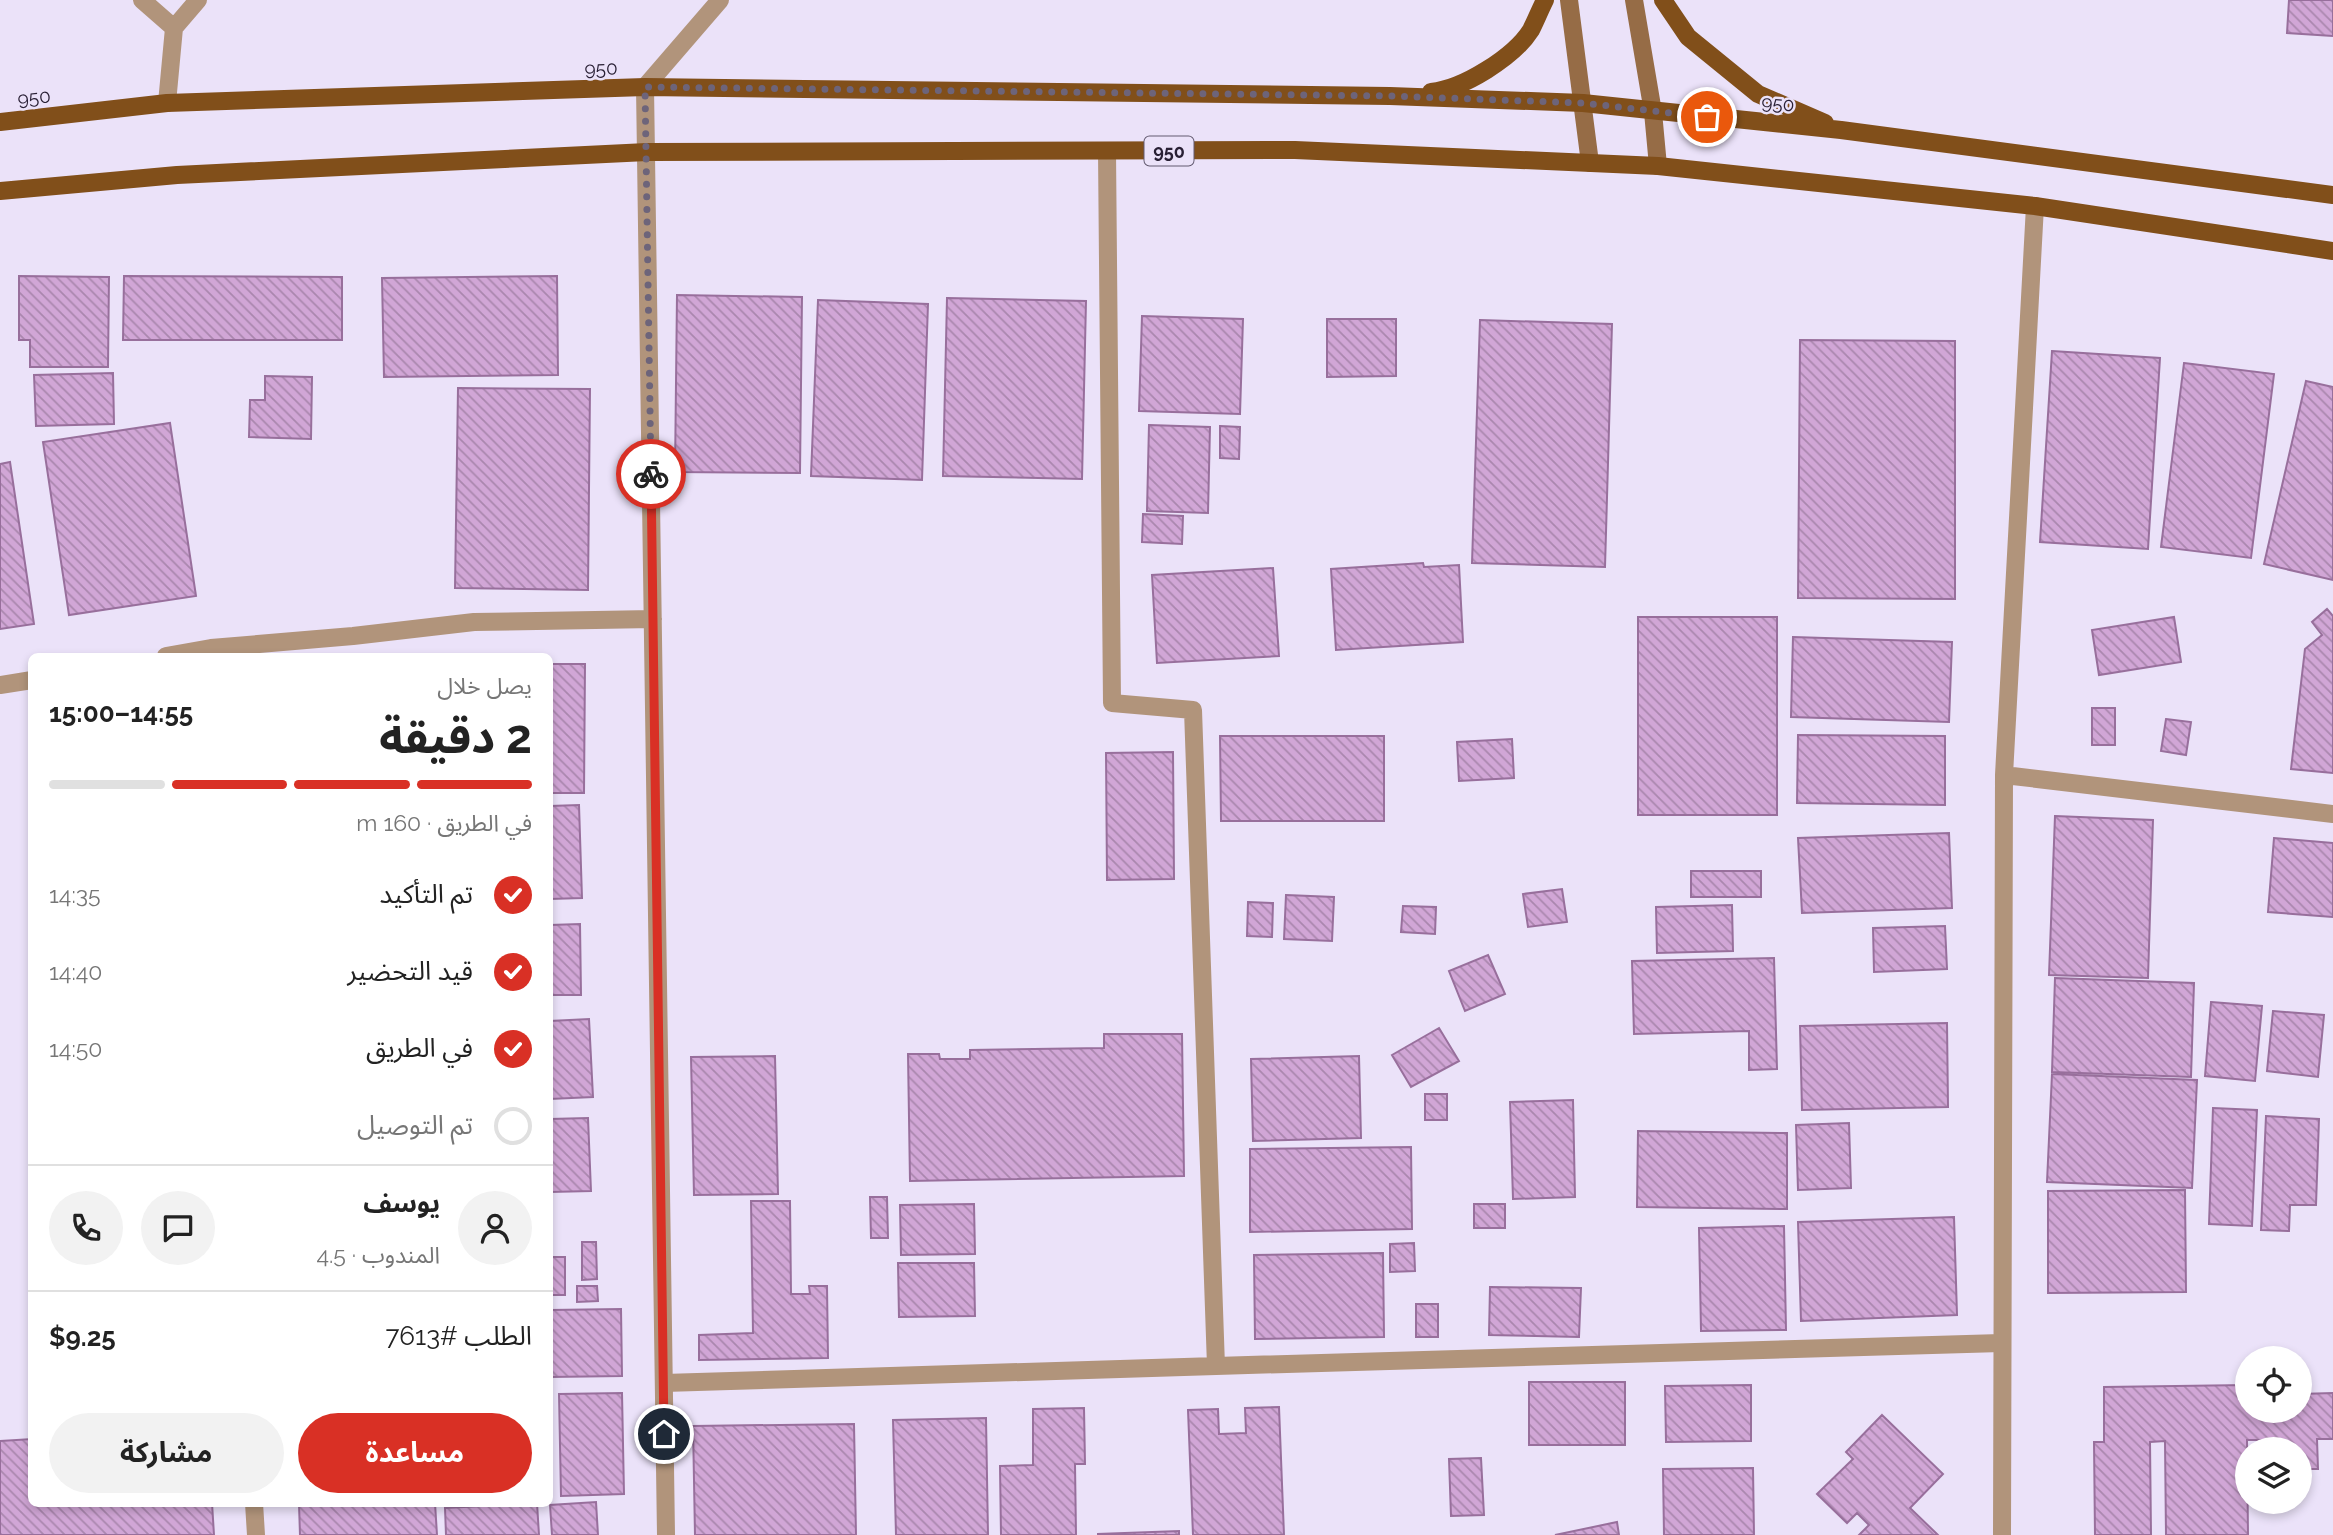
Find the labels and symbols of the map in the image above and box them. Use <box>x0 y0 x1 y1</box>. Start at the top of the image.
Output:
street label: 950 <box>584 56 618 80</box>
street label: 950 <box>16 84 52 110</box>
pin <box>1677 87 1737 147</box>
street label: 950 <box>1761 91 1795 115</box>
road number: 950 <box>1144 136 1194 166</box>
courier <box>616 439 686 509</box>
pin <box>634 1404 694 1464</box>

